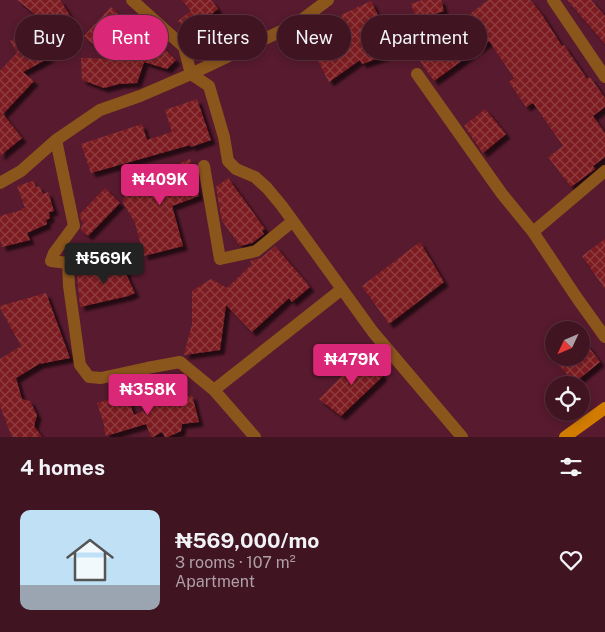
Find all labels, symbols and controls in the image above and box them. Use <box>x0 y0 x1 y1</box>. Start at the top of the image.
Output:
chip: Buy <box>15 15 83 60</box>
chip: Rent <box>93 15 168 60</box>
chip: Filters <box>178 15 267 60</box>
chip: New <box>277 15 351 60</box>
chip: Apartment <box>361 15 487 60</box>
pin: ₦409K <box>125 164 195 206</box>
text: ₦409K <box>132 170 188 189</box>
pin: ₦569K <box>69 242 139 285</box>
text: ₦569K <box>76 249 132 268</box>
north arrow <box>545 321 590 366</box>
map controls <box>545 321 590 421</box>
pin: ₦479K <box>317 344 387 386</box>
text: ₦479K <box>324 350 380 369</box>
pin: ₦358K <box>113 374 183 416</box>
button: locate <box>545 376 590 421</box>
text: ₦358K <box>120 380 176 399</box>
icon: filters <box>557 453 585 481</box>
text: 4 homes <box>20 455 105 480</box>
text: ₦569,000/mo <box>175 528 319 553</box>
icon: home <box>60 530 120 590</box>
icon: heart <box>557 546 585 574</box>
text: 3 rooms · 107 m² <box>175 553 296 572</box>
text: Apartment <box>175 572 255 591</box>

